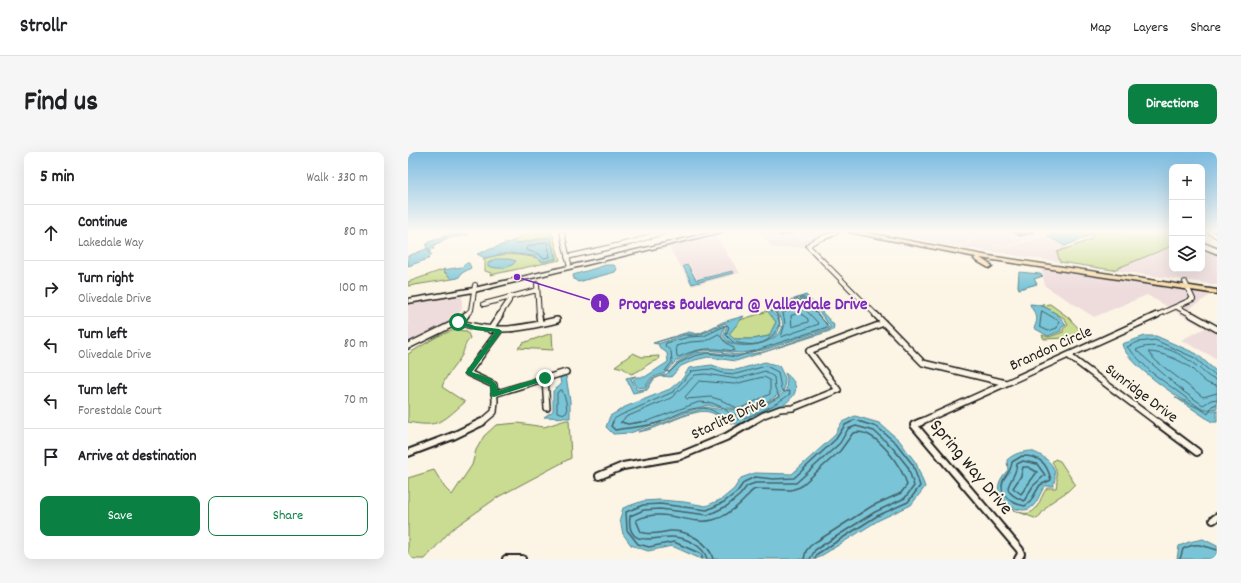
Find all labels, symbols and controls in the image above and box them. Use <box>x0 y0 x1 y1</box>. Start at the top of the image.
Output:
text: Strollr <box>20 14 67 41</box>
text: Map <box>1090 18 1111 38</box>
text: Layers <box>1133 18 1168 38</box>
text: Share <box>1190 18 1221 38</box>
text: Find us <box>24 84 98 124</box>
button: Directions <box>1128 84 1217 124</box>
map controls <box>1169 164 1205 272</box>
button: + <box>1169 164 1205 200</box>
text: 5 min <box>40 166 74 190</box>
text: Walk · 330 m <box>307 169 368 188</box>
button: − <box>1169 200 1205 236</box>
text: Continue <box>78 212 127 234</box>
icon: ahead <box>40 222 62 244</box>
text: 80 m <box>344 223 368 242</box>
text: Lakedale Way <box>78 234 143 253</box>
button: layers <box>1169 236 1205 272</box>
text: Turn right <box>78 268 134 290</box>
icon: right <box>40 278 62 300</box>
text: 100 m <box>339 279 368 298</box>
callout: Progress Boulevard @ Valleydale Drive <box>590 289 875 318</box>
text: Olivedale Drive <box>78 290 151 309</box>
text: Progress Boulevard @ Valleydale Drive <box>619 294 868 318</box>
text: 1 <box>599 296 602 313</box>
route start <box>449 313 467 331</box>
street label: Brandon Circle <box>1006 321 1096 377</box>
text: Turn left <box>78 324 127 346</box>
icon: left <box>40 334 62 356</box>
text: 80 m <box>344 335 368 354</box>
text: Olivedale Drive <box>78 346 151 365</box>
street label: Sunridge Drive <box>1100 359 1182 429</box>
route end <box>536 369 554 387</box>
text: Turn left <box>78 380 127 402</box>
icon: left <box>40 390 62 412</box>
text: 70 m <box>344 391 368 410</box>
street label: Starlite Drive <box>688 392 770 446</box>
text: Forestdale Court <box>78 402 162 421</box>
street label: Spring Way Drive <box>922 414 1018 522</box>
icon: arrive <box>40 446 62 468</box>
text: Arrive at destination <box>78 446 196 468</box>
button: Save <box>40 496 200 536</box>
button: Share <box>208 496 368 536</box>

